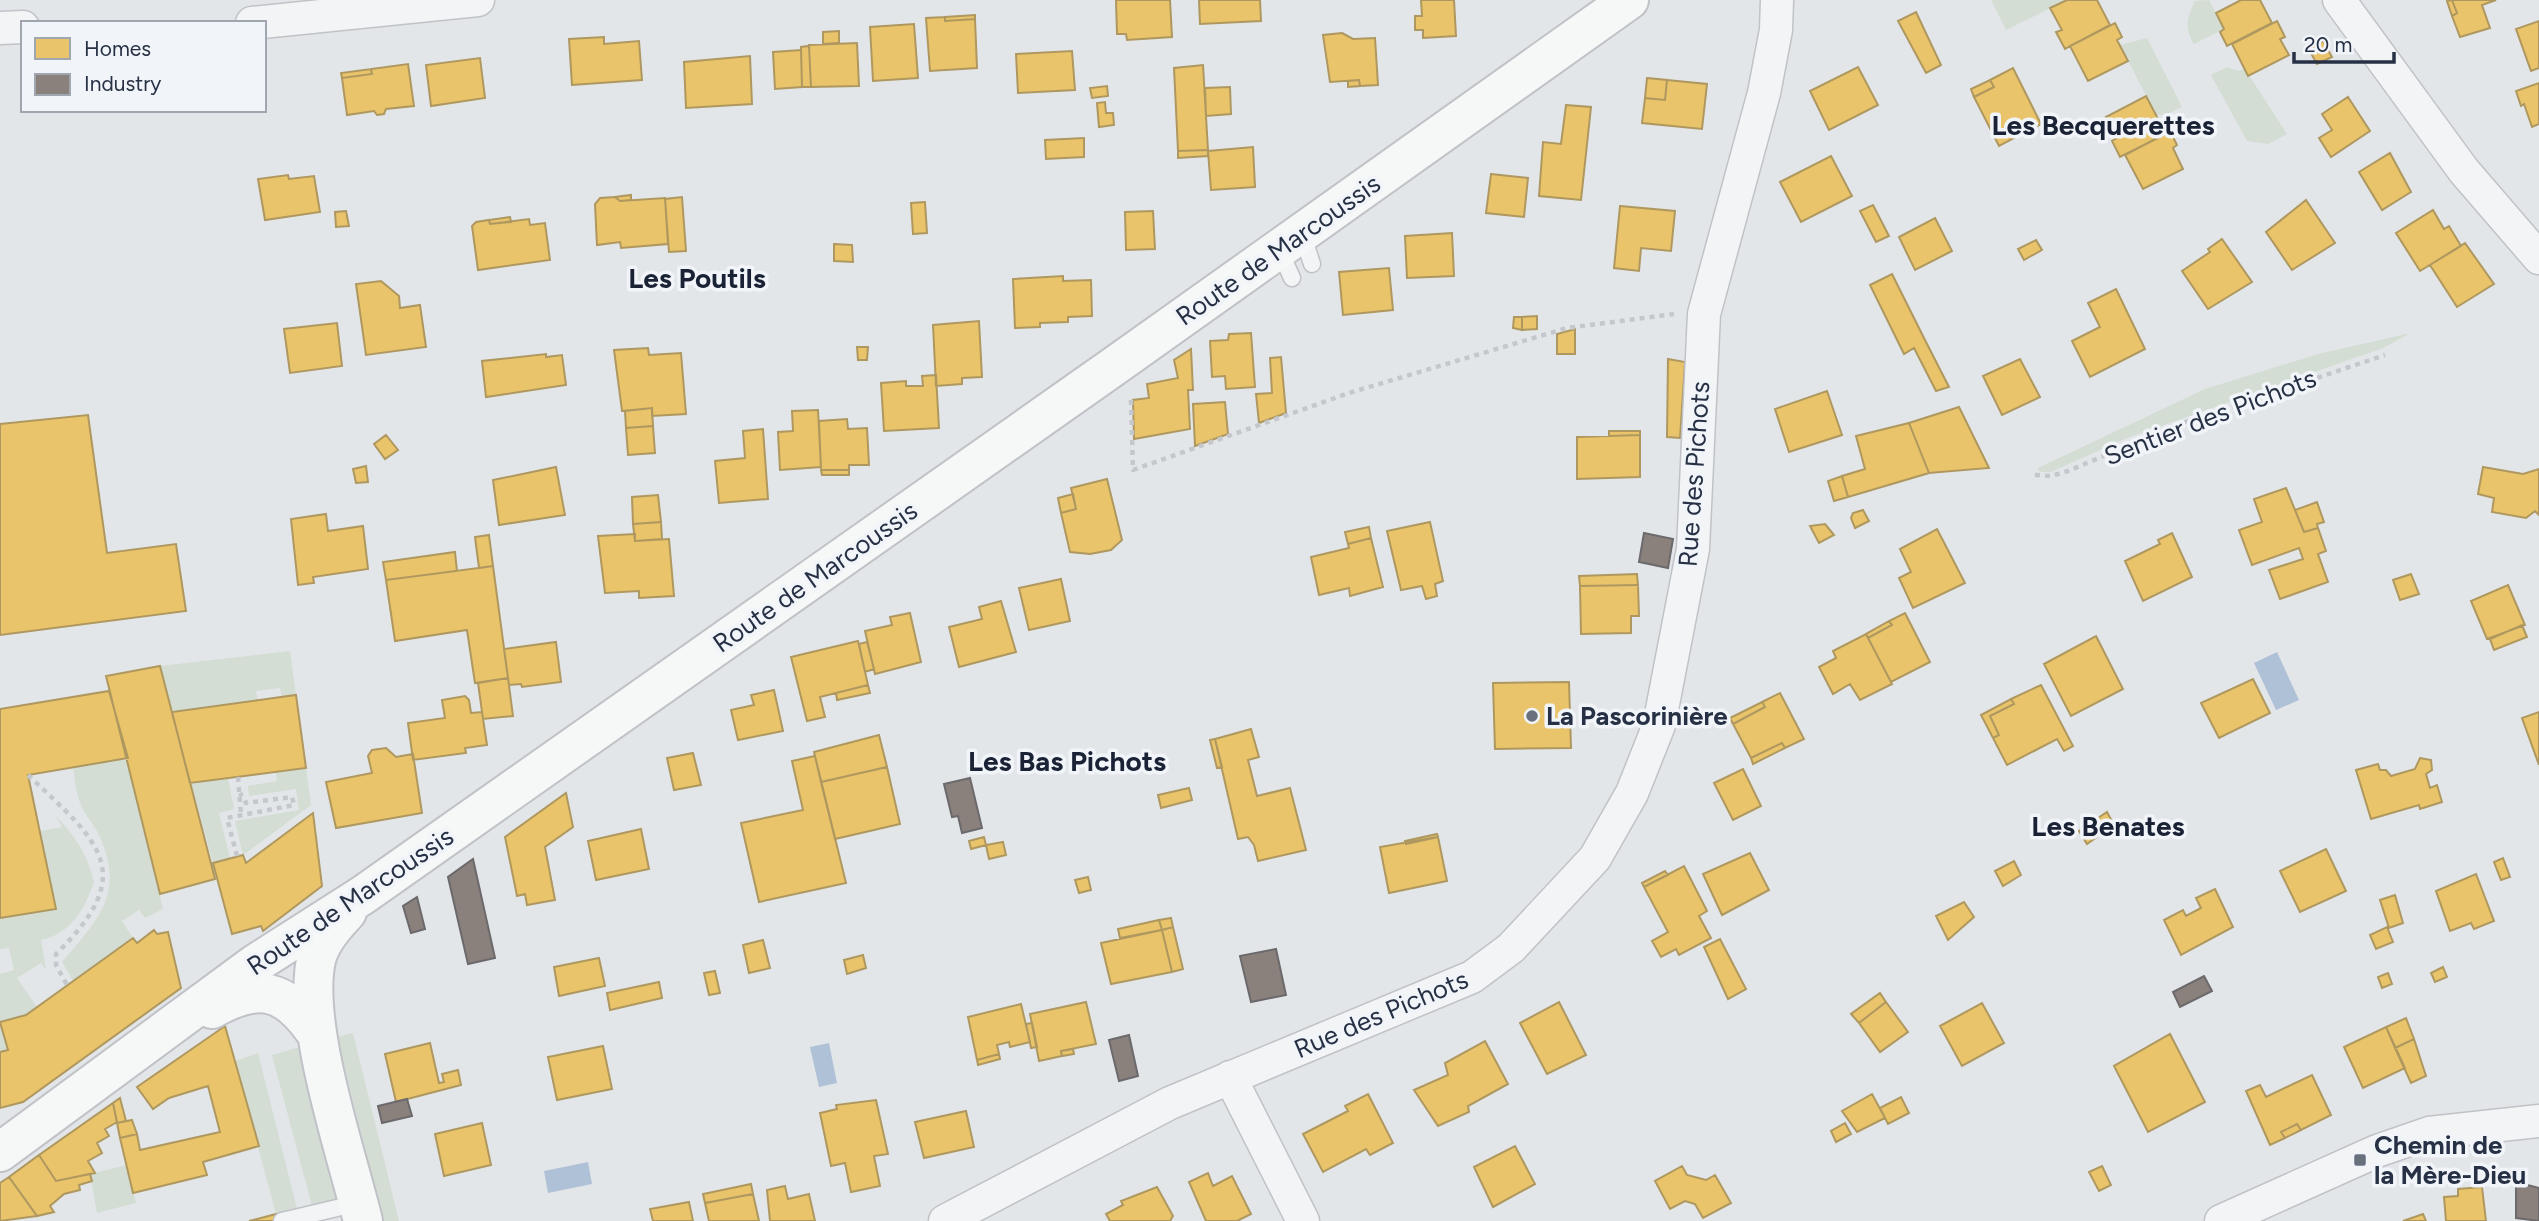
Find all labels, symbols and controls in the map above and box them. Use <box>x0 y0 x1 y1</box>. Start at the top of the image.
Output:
legend <box>21 21 266 112</box>
scale bar <box>2294 21 2394 65</box>
text: 20 m <box>2304 32 2352 57</box>
text: Homes <box>84 36 151 61</box>
text: Industry <box>84 71 161 96</box>
district label: Les Becquerettes <box>1991 108 2215 142</box>
street label: Route de Marcoussis <box>1170 167 1386 333</box>
district label: Les Poutils <box>628 261 766 295</box>
street label: Sentier des Pichots <box>2099 362 2321 472</box>
street label: Rue des Pichots <box>1672 380 1716 568</box>
street label: Route de Marcoussis <box>707 494 923 660</box>
place label: La Pascorinière <box>1546 700 1728 732</box>
marker: La Pascorinière <box>1524 708 1540 724</box>
district label: Les Bas Pichots <box>968 744 1166 778</box>
district label: Les Benates <box>2031 809 2185 843</box>
street label: Route de Marcoussis <box>241 820 459 982</box>
street label: Rue des Pichots <box>1289 963 1473 1065</box>
place label: Chemin de la Mère-Dieu <box>2374 1129 2526 1191</box>
marker: Chemin de la Mère-Dieu <box>2352 1152 2368 1168</box>

